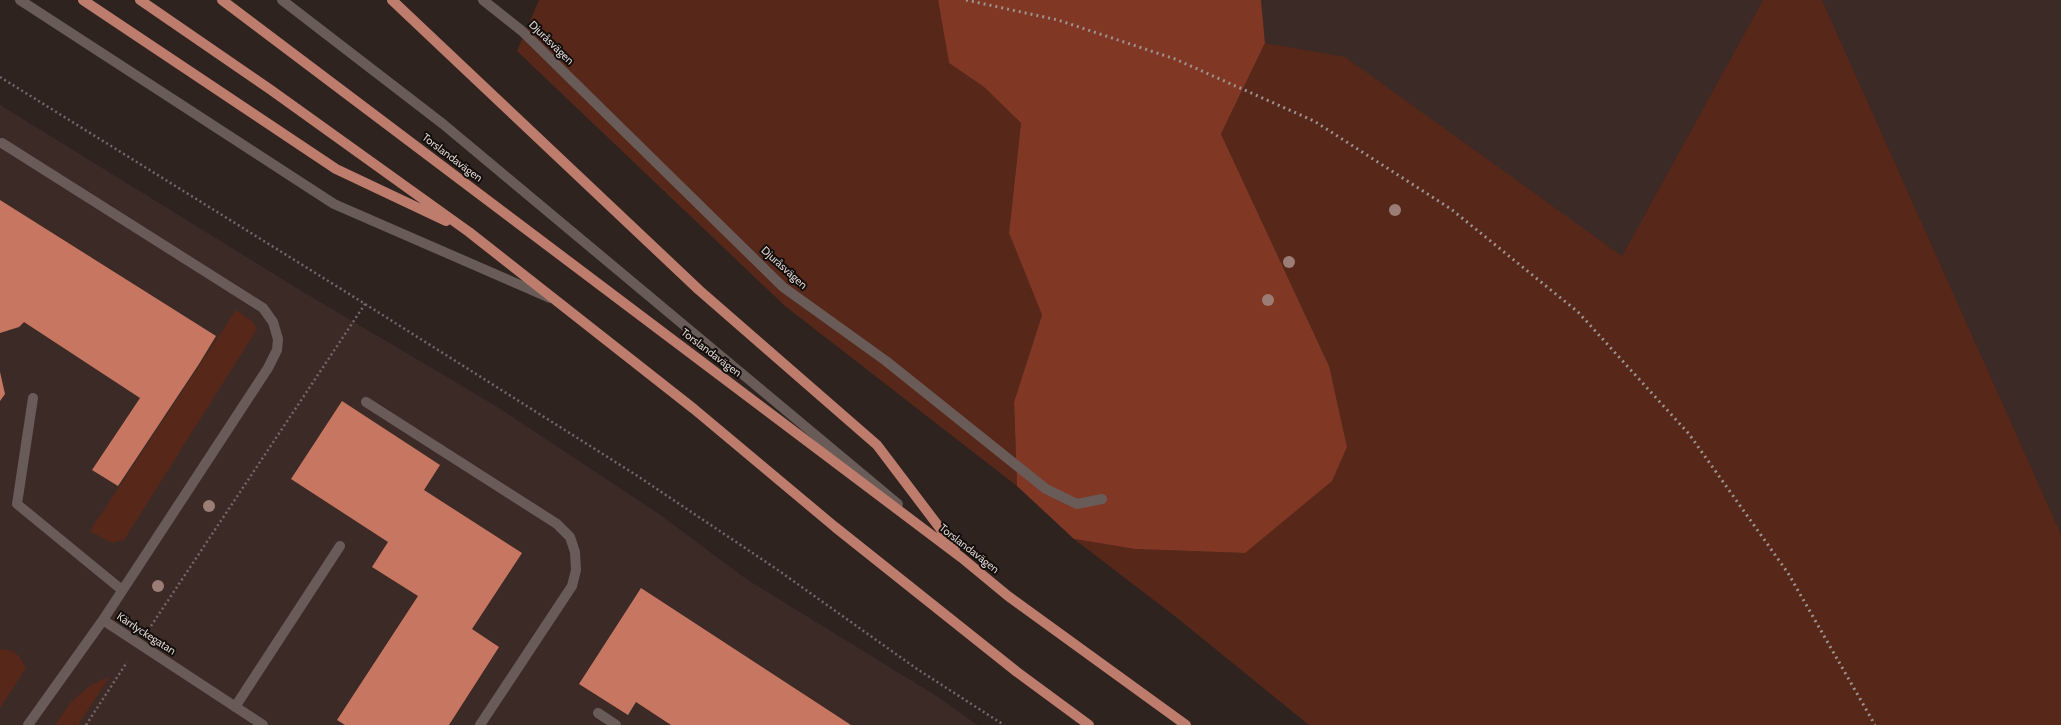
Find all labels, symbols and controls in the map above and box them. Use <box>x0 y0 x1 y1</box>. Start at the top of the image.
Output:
street label: Djuråsvägen <box>526 18 576 68</box>
street label: Torslandavägen <box>419 131 485 185</box>
street label: Djuråsvägen <box>758 244 810 292</box>
street label: Torslandavägen <box>678 326 744 380</box>
street label: Torslandavägen <box>937 522 1001 576</box>
street label: Kärrlyckegatan <box>114 610 178 658</box>

